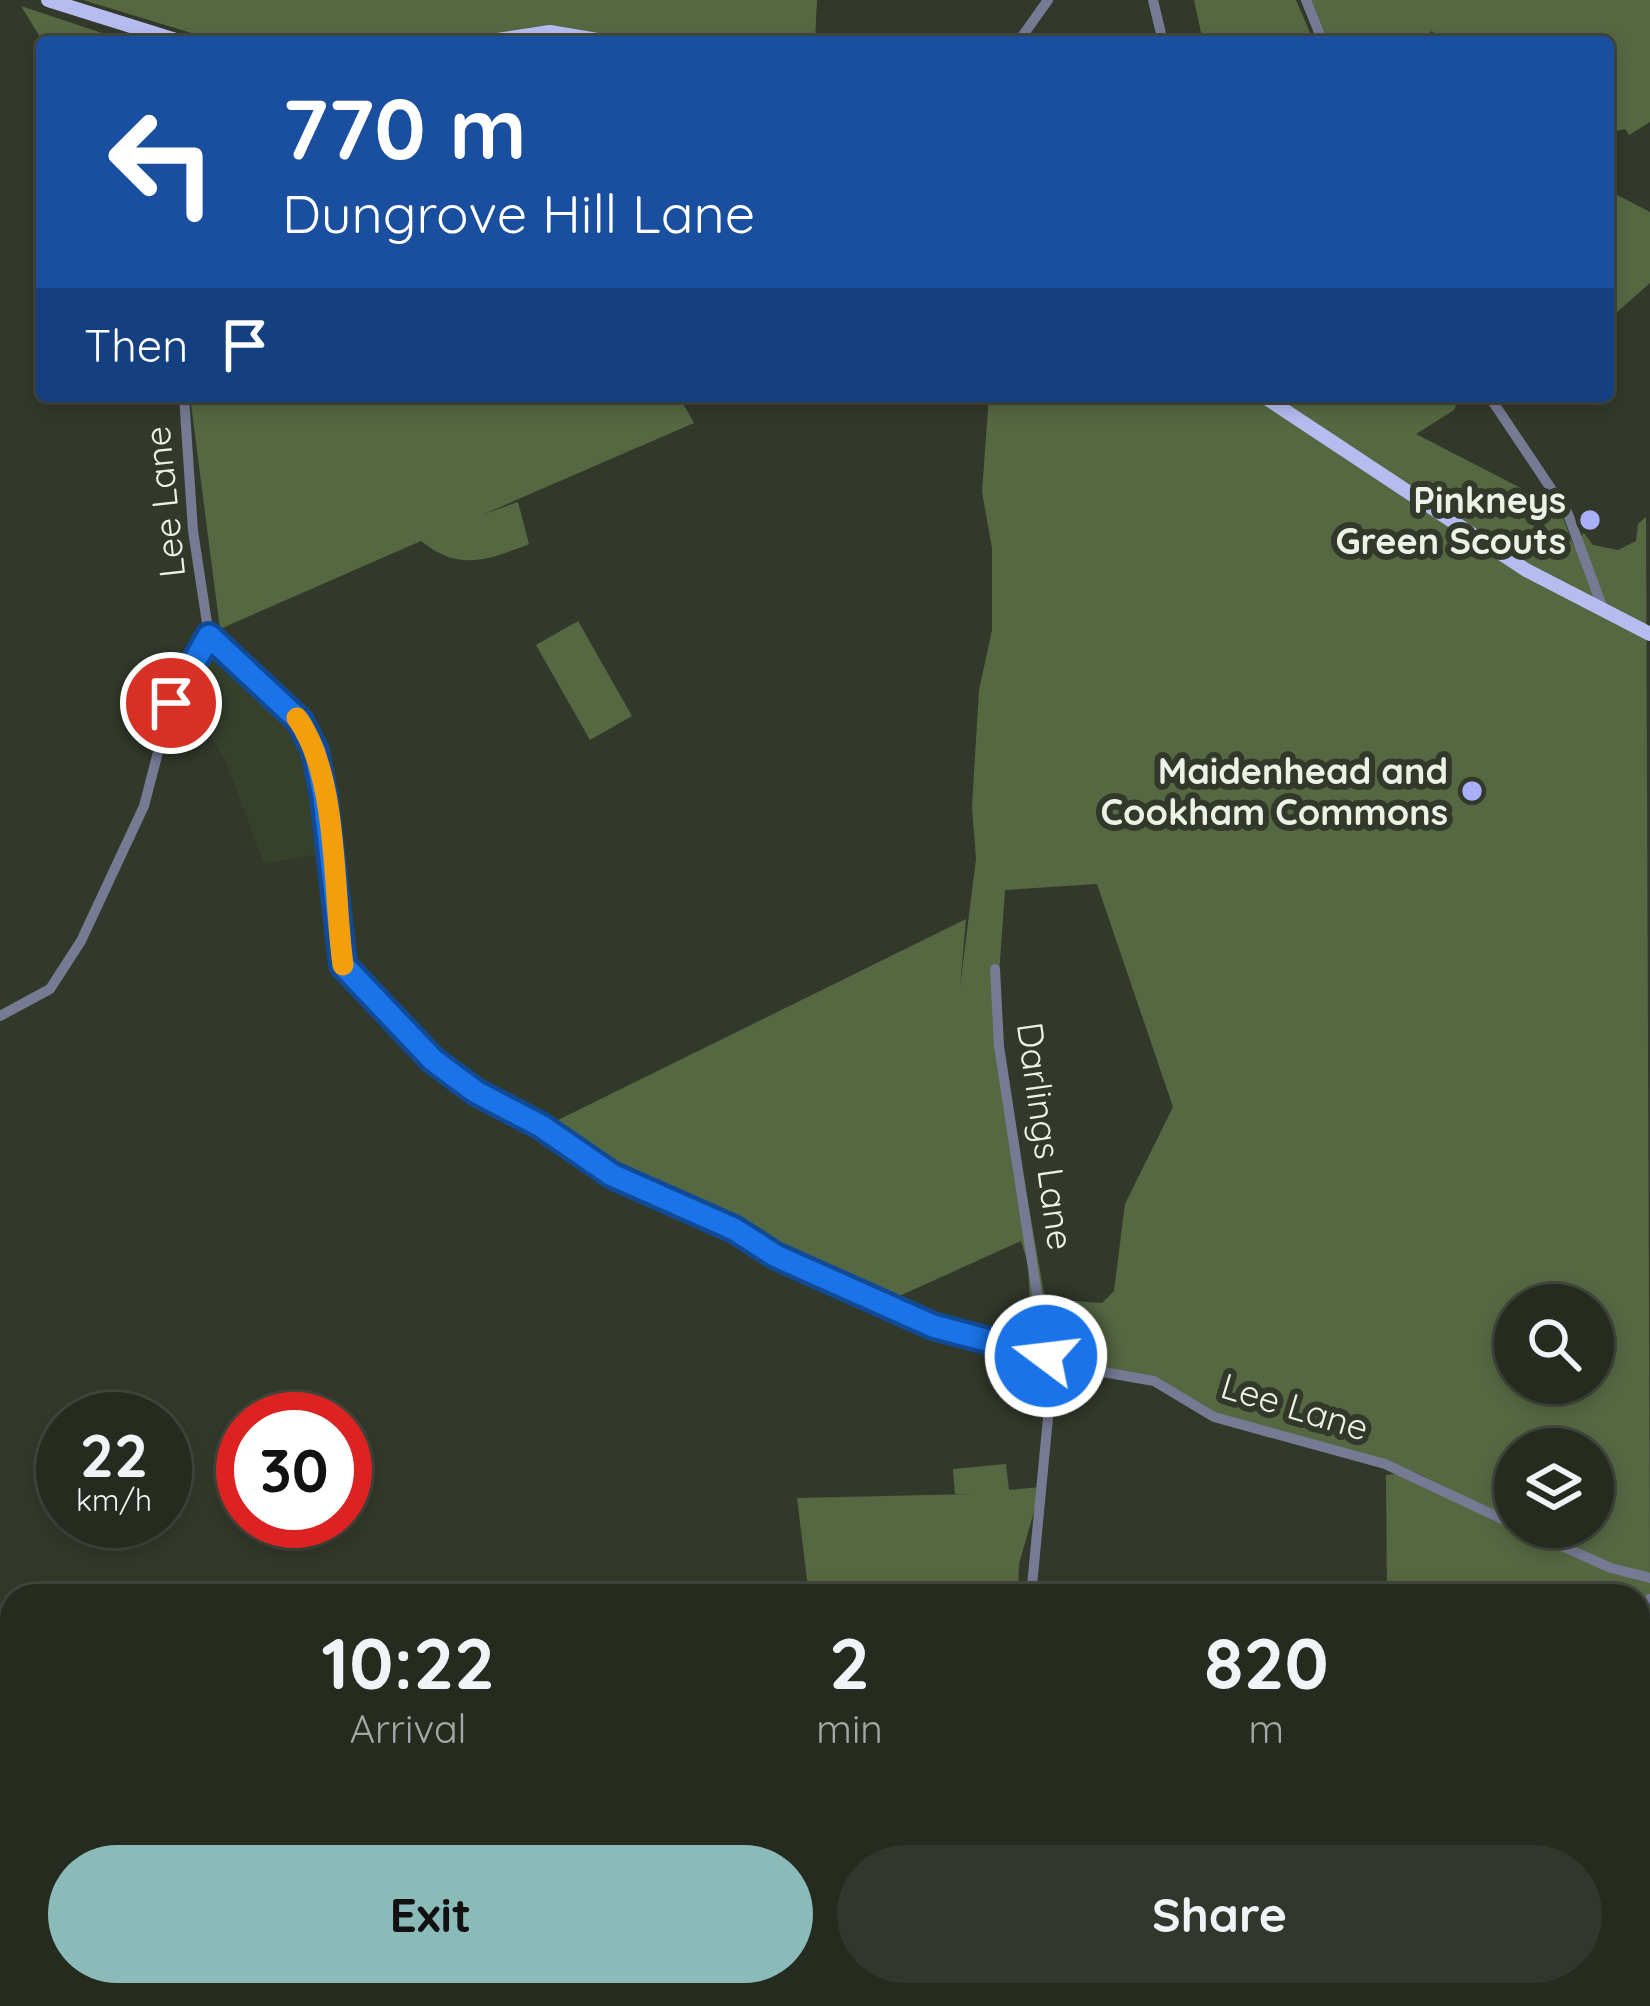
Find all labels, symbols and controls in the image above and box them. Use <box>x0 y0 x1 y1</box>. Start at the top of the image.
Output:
text: 770 m <box>282 75 527 180</box>
icon: left <box>84 84 240 240</box>
text: Dungrove Hill Lane <box>282 179 755 247</box>
icon: arrive <box>212 312 278 378</box>
text: Then <box>84 317 188 373</box>
street label: Lee Lane <box>134 424 194 580</box>
place label: Pinkneys Green Scouts <box>1335 477 1566 563</box>
marker: Pinkneys Green Scouts <box>1577 507 1603 533</box>
pin <box>120 652 222 754</box>
icon: arrive <box>138 670 204 736</box>
place label: Maidenhead and Cookham Commons <box>1101 748 1448 834</box>
marker: Maidenhead and Cookham Commons <box>1459 778 1485 804</box>
street label: Darlings Lane <box>1008 1019 1084 1253</box>
map controls <box>1494 1284 1614 1548</box>
button: search <box>1494 1284 1614 1404</box>
position arrow <box>983 1293 1109 1419</box>
street label: Lee Lane <box>1216 1362 1374 1450</box>
speed limit sign: 30 <box>216 1392 372 1548</box>
text: 22 <box>80 1417 148 1492</box>
button: layers <box>1494 1428 1614 1548</box>
text: km/h <box>76 1481 152 1519</box>
text: 10:22 <box>321 1617 495 1707</box>
text: 2 <box>829 1617 870 1707</box>
text: 820 <box>1204 1617 1329 1707</box>
text: Arrival <box>350 1704 467 1753</box>
text: min <box>816 1704 883 1753</box>
text: m <box>1249 1704 1284 1753</box>
button: Exit <box>48 1845 813 1983</box>
button: Share <box>837 1845 1602 1983</box>

